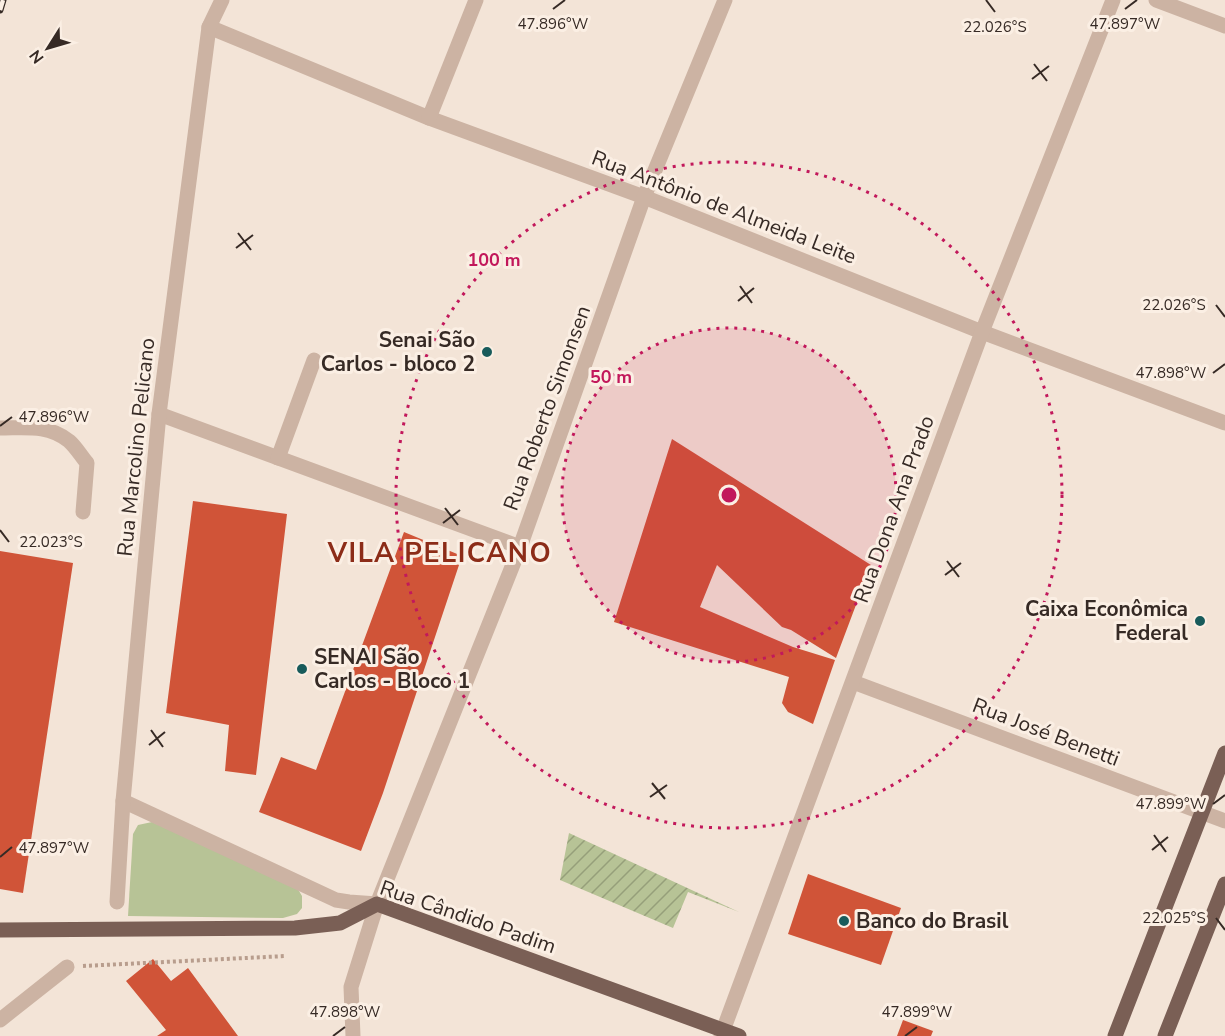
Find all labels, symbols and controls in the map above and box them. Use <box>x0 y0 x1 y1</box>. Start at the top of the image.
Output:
text: 47.896°W <box>518 14 589 34</box>
text: 47.897°W <box>1090 14 1161 34</box>
text: 22.026°S <box>963 17 1027 37</box>
north arrow <box>18 18 78 78</box>
text: N <box>24 45 49 68</box>
street label: Rua Antônio de Almeida Leite <box>588 144 860 270</box>
text: 100 m <box>467 248 521 272</box>
text: 22.026°S <box>1142 295 1206 315</box>
street label: Rua Roberto Simonsen <box>497 302 597 514</box>
place label: Senai São Carlos - bloco 2 <box>321 326 475 378</box>
street label: Rua Marcolino Pelicano <box>111 336 161 558</box>
marker: Senai São Carlos - bloco 2 <box>480 345 494 359</box>
text: 47.898°W <box>1136 363 1207 383</box>
text: 50 m <box>590 365 632 389</box>
text: 47.896°W <box>19 407 90 427</box>
street label: Rua Dona Ana Prado <box>847 411 941 607</box>
centre of rings <box>719 485 739 505</box>
text: 22.023°S <box>19 532 83 552</box>
district label: VILA PELICANO <box>327 535 552 572</box>
place label: Caixa Econômica Federal <box>1025 595 1188 647</box>
marker: Caixa Econômica Federal <box>1193 614 1207 628</box>
place label: SENAI São Carlos - Bloco 1 <box>314 643 470 695</box>
marker: SENAI São Carlos - Bloco 1 <box>295 662 309 676</box>
street label: Rua José Benetti <box>969 691 1123 773</box>
text: 47.899°W <box>1136 794 1207 814</box>
text: 47.897°W <box>19 838 90 858</box>
street label: Rua Cândido Padim <box>376 874 560 960</box>
place label: Banco do Brasil <box>856 907 1009 935</box>
text: 22.025°S <box>1142 908 1206 928</box>
marker: Banco do Brasil <box>837 914 851 928</box>
text: 47.898°W <box>310 1002 381 1022</box>
text: 47.899°W <box>882 1002 953 1022</box>

